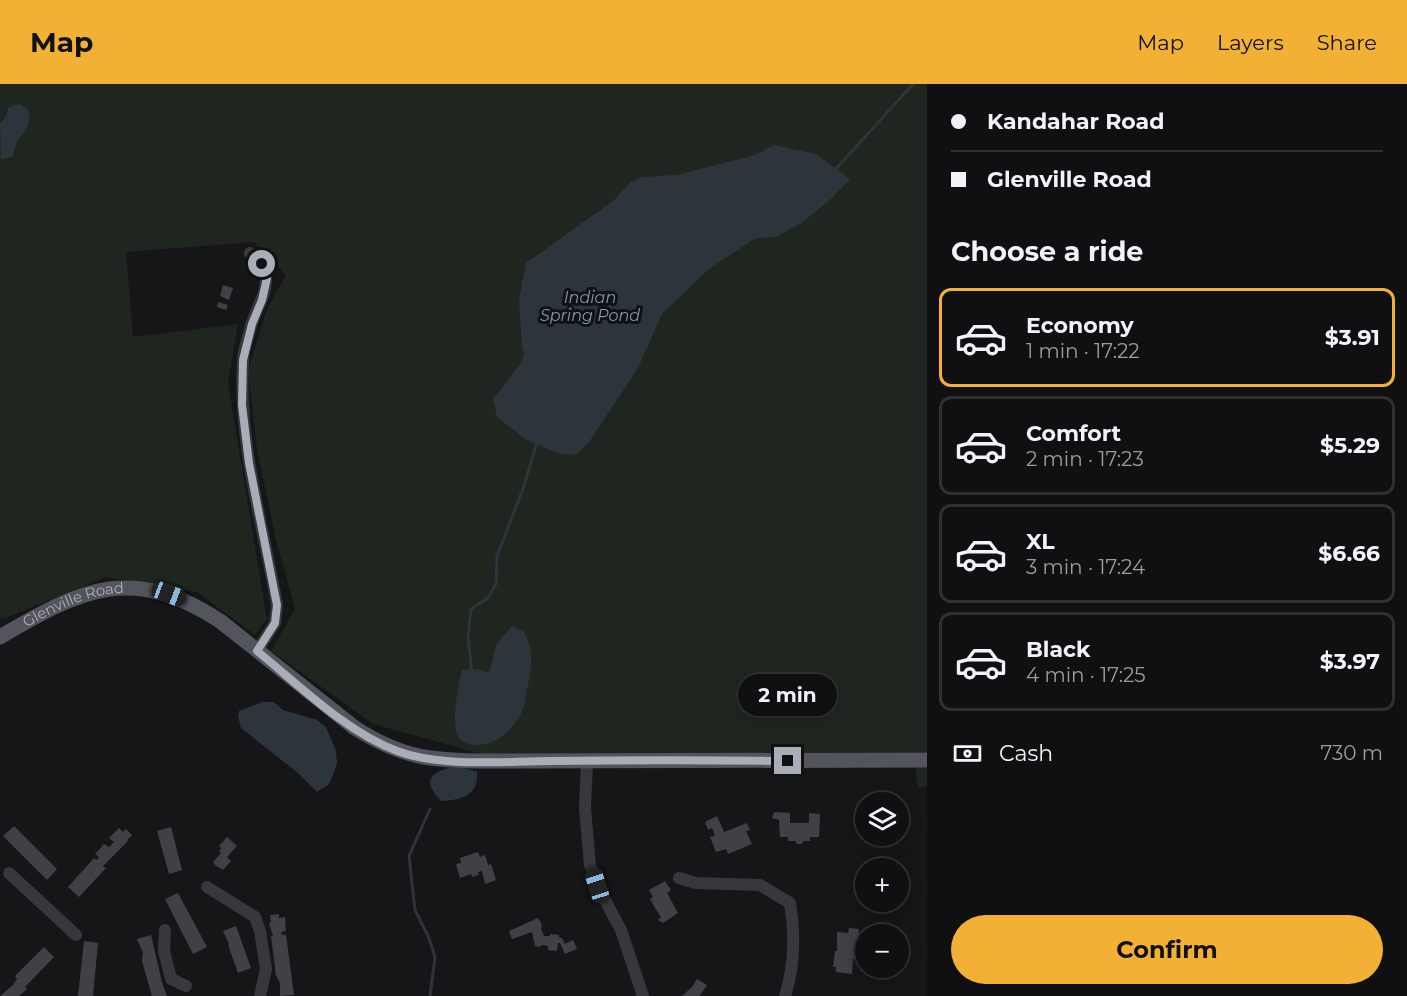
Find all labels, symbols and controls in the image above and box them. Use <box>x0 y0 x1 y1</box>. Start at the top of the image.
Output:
text: Map <box>30 25 93 59</box>
text: Map <box>1137 30 1184 55</box>
text: Layers <box>1217 30 1284 55</box>
text: Share <box>1317 30 1377 55</box>
text: Kandahar Road <box>987 108 1164 135</box>
text: Glenville Road <box>987 166 1152 193</box>
text: Choose a ride <box>951 235 1143 268</box>
route start <box>248 250 275 277</box>
water label: Indian Spring Pond <box>540 288 640 325</box>
icon: car <box>954 311 1008 365</box>
text: Economy <box>1026 312 1134 339</box>
text: $3.91 <box>1325 324 1380 351</box>
text: 1 min · 17:22 <box>1026 339 1140 363</box>
icon: car <box>954 419 1008 473</box>
text: Comfort <box>1026 420 1121 447</box>
text: $5.29 <box>1320 432 1380 459</box>
text: 2 min · 17:23 <box>1026 447 1144 471</box>
icon: car <box>954 527 1008 581</box>
text: XL <box>1026 528 1055 555</box>
text: $6.66 <box>1318 540 1380 567</box>
text: 3 min · 17:24 <box>1026 555 1145 579</box>
street label: Glenville Road <box>19 578 124 631</box>
car <box>149 579 189 609</box>
icon: car <box>954 635 1008 689</box>
text: Black <box>1026 636 1090 663</box>
text: $3.97 <box>1320 648 1380 675</box>
text: 4 min · 17:25 <box>1026 663 1146 687</box>
callout: 2 min <box>738 674 838 716</box>
text: 2 min <box>758 683 817 707</box>
icon: cash <box>951 737 984 770</box>
text: Cash <box>999 740 1053 767</box>
text: 730 m <box>1320 741 1383 765</box>
route end <box>774 747 801 774</box>
map controls <box>855 792 909 978</box>
button: layers <box>855 792 909 846</box>
button: + <box>855 858 909 912</box>
car <box>583 865 611 905</box>
button: Confirm <box>951 915 1383 984</box>
button: − <box>855 924 909 978</box>

